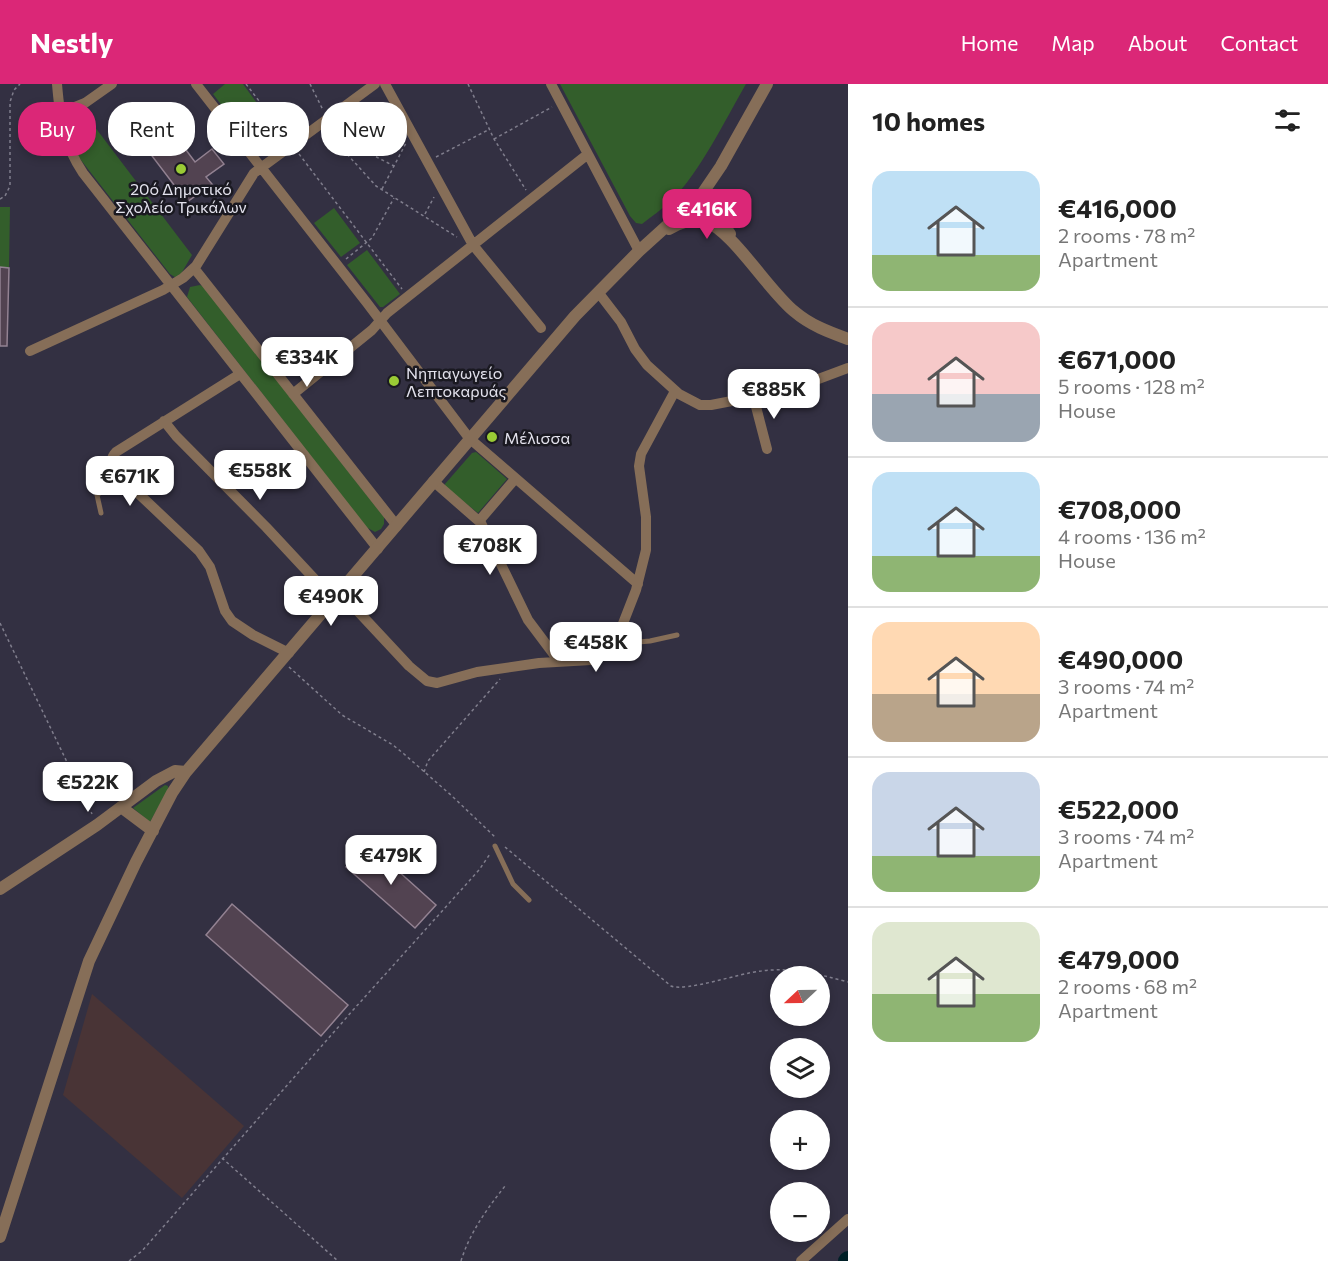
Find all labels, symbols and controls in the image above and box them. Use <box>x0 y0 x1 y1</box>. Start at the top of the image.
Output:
text: Nestly <box>30 25 113 59</box>
text: Home <box>961 30 1018 55</box>
text: Map <box>1051 30 1095 55</box>
text: About <box>1128 30 1187 55</box>
text: Contact <box>1220 30 1298 55</box>
chip: Buy <box>18 102 96 156</box>
chip: Rent <box>108 102 195 156</box>
chip: Filters <box>207 102 309 156</box>
chip: New <box>321 102 407 156</box>
icon: filters <box>1271 104 1304 137</box>
text: 10 homes <box>872 105 985 136</box>
marker: 20ό Δημοτικό Σχολείο Τρικάλων <box>174 162 188 176</box>
place label: 20ό Δημοτικό Σχολείο Τρικάλων <box>115 179 247 216</box>
pin: €416K <box>665 189 749 240</box>
text: €416,000 <box>1058 192 1177 223</box>
icon: home <box>920 195 992 267</box>
text: €416K <box>676 196 738 220</box>
text: 2 rooms · 78 m² <box>1058 223 1195 247</box>
text: Apartment <box>1058 247 1158 271</box>
pin: €334K <box>265 337 349 388</box>
text: €671,000 <box>1058 343 1176 374</box>
text: €334K <box>275 344 339 368</box>
icon: home <box>920 346 992 418</box>
place label: Νηπιαγωγείο Λεπτοκαρυάς <box>406 363 506 400</box>
pin: €885K <box>732 369 816 420</box>
marker: Νηπιαγωγείο Λεπτοκαρυάς <box>387 374 401 388</box>
text: 5 rooms · 128 m² <box>1058 374 1205 398</box>
text: €885K <box>742 376 806 400</box>
text: House <box>1058 398 1116 422</box>
place label: Μέλισσα <box>504 428 570 447</box>
marker: Μέλισσα <box>485 430 499 444</box>
pin: €558K <box>218 450 302 501</box>
pin: €671K <box>88 456 172 507</box>
text: €558K <box>228 457 292 481</box>
text: €671K <box>100 463 160 487</box>
text: €708,000 <box>1058 493 1181 524</box>
icon: home <box>920 496 992 568</box>
text: 4 rooms · 136 m² <box>1058 524 1206 548</box>
pin: €708K <box>448 525 532 576</box>
text: €708K <box>458 532 522 556</box>
text: House <box>1058 548 1116 572</box>
pin: €490K <box>289 576 373 627</box>
text: €490K <box>298 583 364 607</box>
pin: €458K <box>554 622 638 673</box>
text: €458K <box>564 629 628 653</box>
text: €490,000 <box>1058 643 1183 674</box>
icon: home <box>920 646 992 718</box>
text: 3 rooms · 74 m² <box>1058 674 1194 698</box>
text: Apartment <box>1058 698 1158 722</box>
pin: €522K <box>46 762 130 813</box>
text: €522K <box>57 769 119 793</box>
text: €522,000 <box>1058 793 1179 824</box>
icon: home <box>920 796 992 868</box>
text: 3 rooms · 74 m² <box>1058 824 1194 848</box>
pin: €479K <box>349 835 433 886</box>
text: €479K <box>359 842 423 866</box>
text: Apartment <box>1058 848 1158 872</box>
text: €479,000 <box>1058 943 1180 974</box>
icon: home <box>920 946 992 1018</box>
north arrow <box>770 966 830 1026</box>
map controls <box>770 966 830 1242</box>
text: 2 rooms · 68 m² <box>1058 974 1197 998</box>
text: Apartment <box>1058 998 1158 1022</box>
button: layers <box>770 1038 830 1098</box>
button: + <box>770 1110 830 1170</box>
button: − <box>770 1182 830 1242</box>

